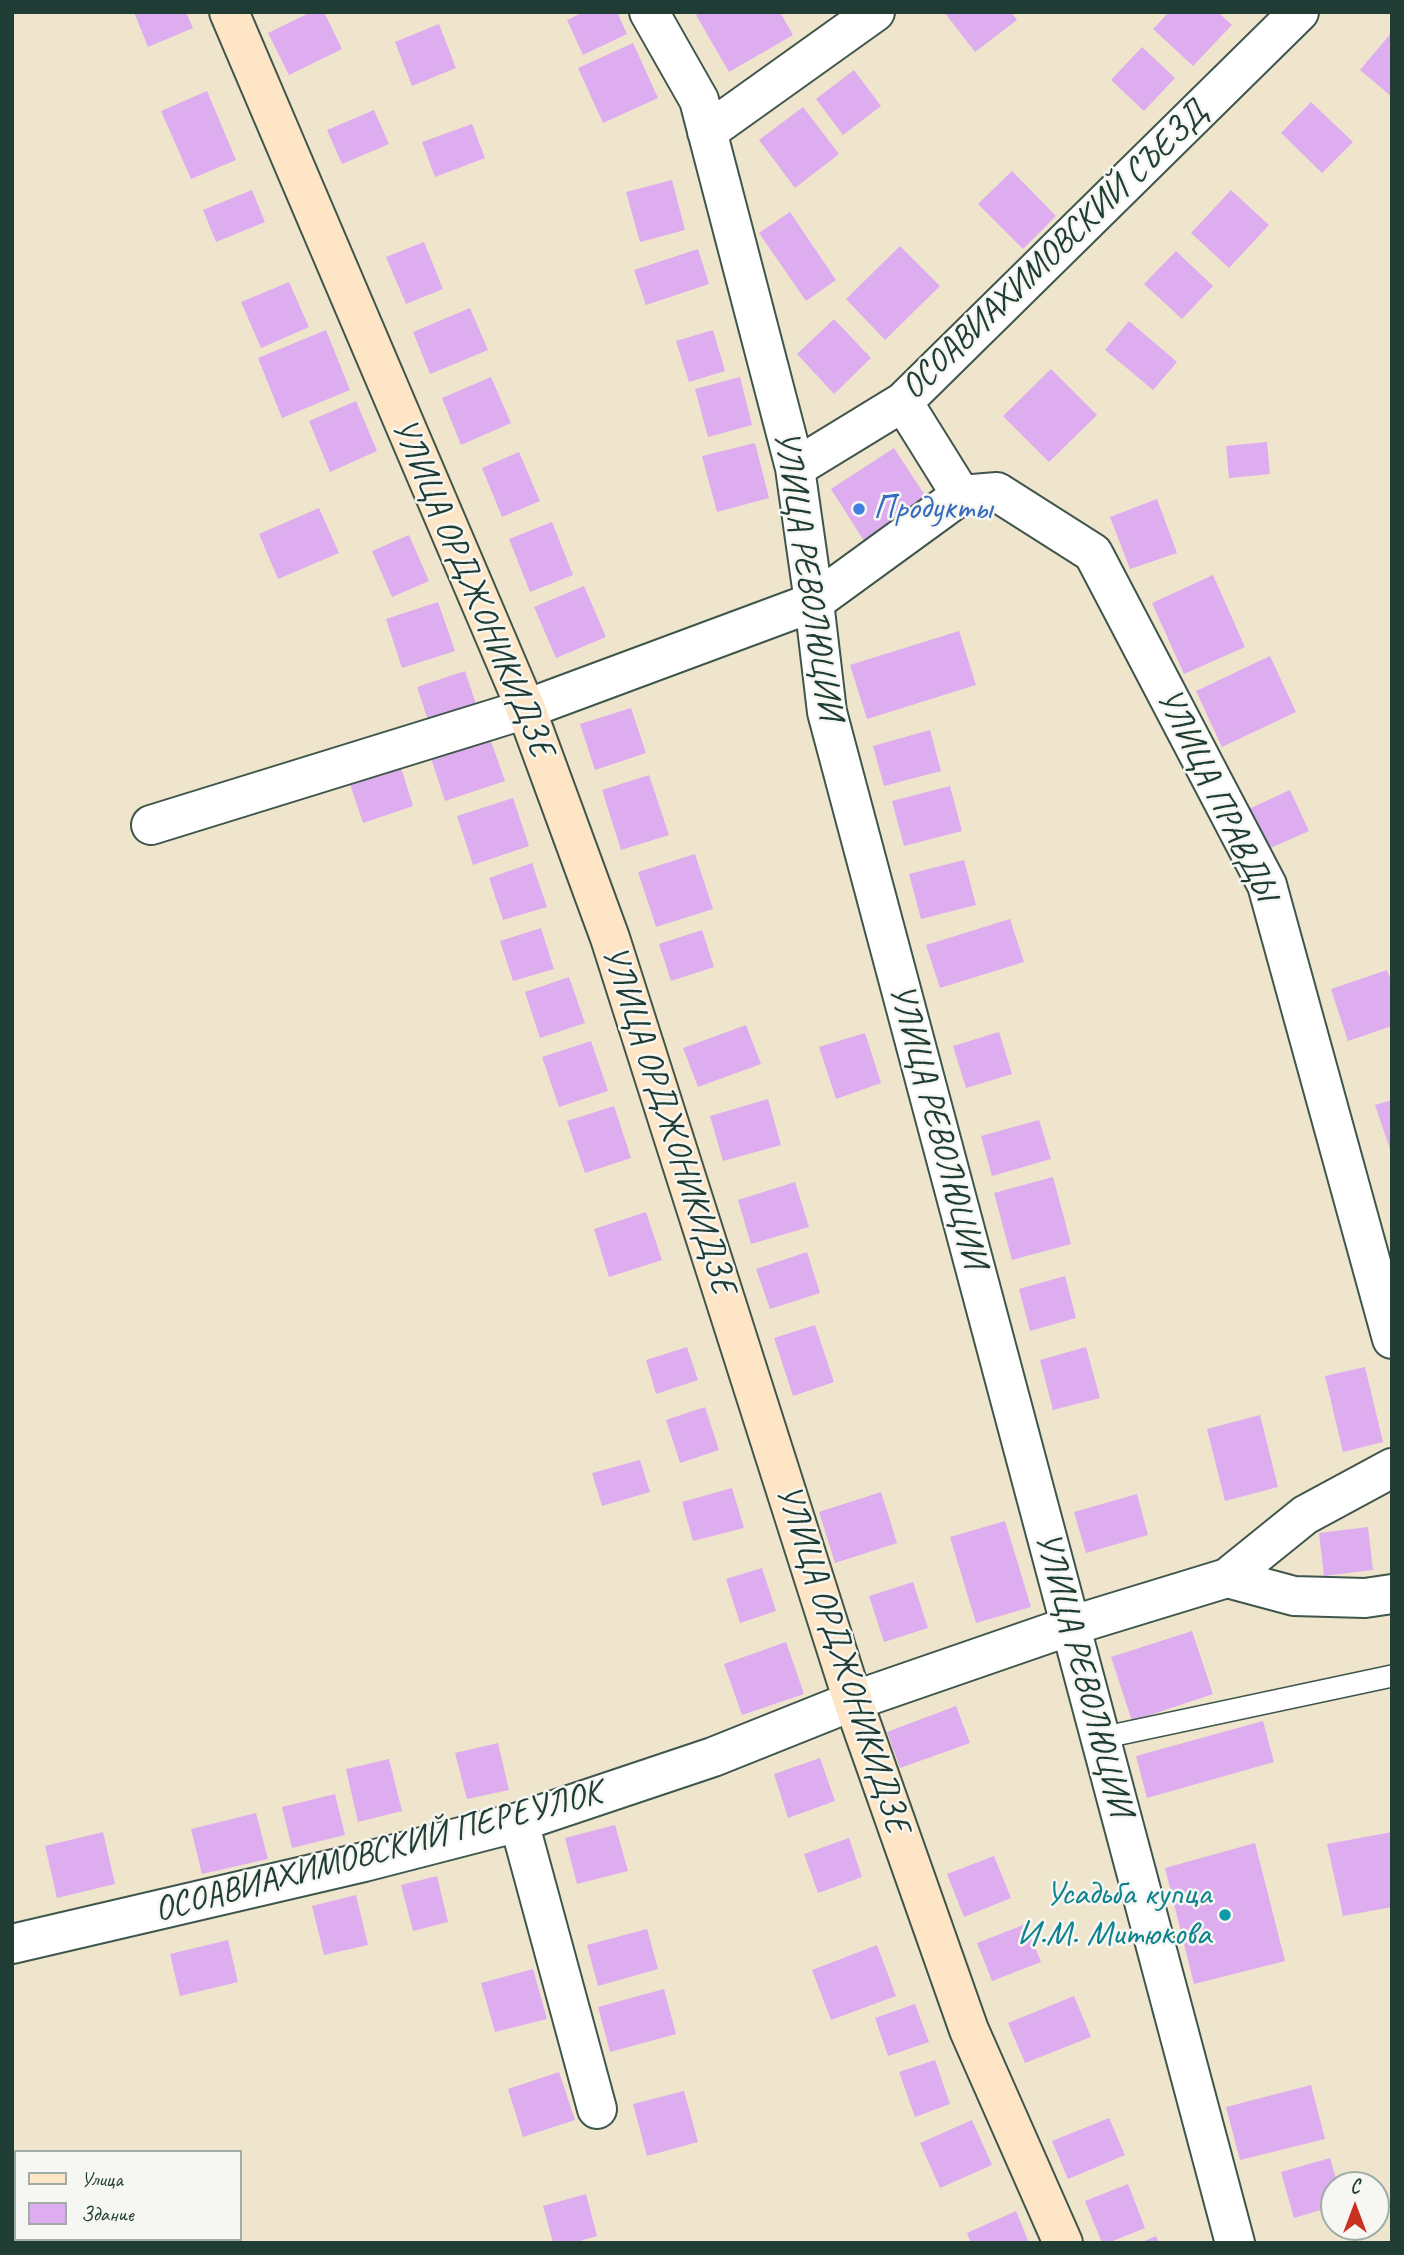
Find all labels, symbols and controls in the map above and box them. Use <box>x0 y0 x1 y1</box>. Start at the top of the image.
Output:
street label: ОСОАВИАХИМОВСКИЙ СЪЕЗД <box>893 93 1217 409</box>
street label: УЛИЦА ОРДЖОНИКИДЗЕ <box>382 412 562 764</box>
street label: УЛИЦА РЕВОЛЮЦИИ <box>763 428 851 722</box>
place label: Продукты <box>873 488 992 530</box>
marker: Продукты <box>851 501 867 517</box>
street label: УЛИЦА ПРАВДЫ <box>1147 682 1285 908</box>
street label: УЛИЦА ОРДЖОНИКИДЗЕ <box>592 941 744 1299</box>
street label: УЛИЦА РЕВОЛЮЦИИ <box>879 980 995 1272</box>
street label: УЛИЦА ОРДЖОНИКИДЗЕ <box>766 1480 918 1838</box>
street label: УЛИЦА РЕВОЛЮЦИИ <box>1025 1528 1141 1820</box>
street label: ОСОАВИАХИМОВСКИЙ ПЕРЕУЛОК <box>150 1772 606 1932</box>
place label: Усадьба купца И.М. Митюкова <box>1017 1874 1211 1956</box>
marker: Усадьба купца И.М. Митюкова <box>1217 1907 1233 1923</box>
legend <box>14 2150 242 2241</box>
text: Улица <box>81 2166 123 2192</box>
north arrow <box>1320 2171 1390 2241</box>
text: С <box>1350 2175 1360 2199</box>
text: Здание <box>81 2201 134 2227</box>

